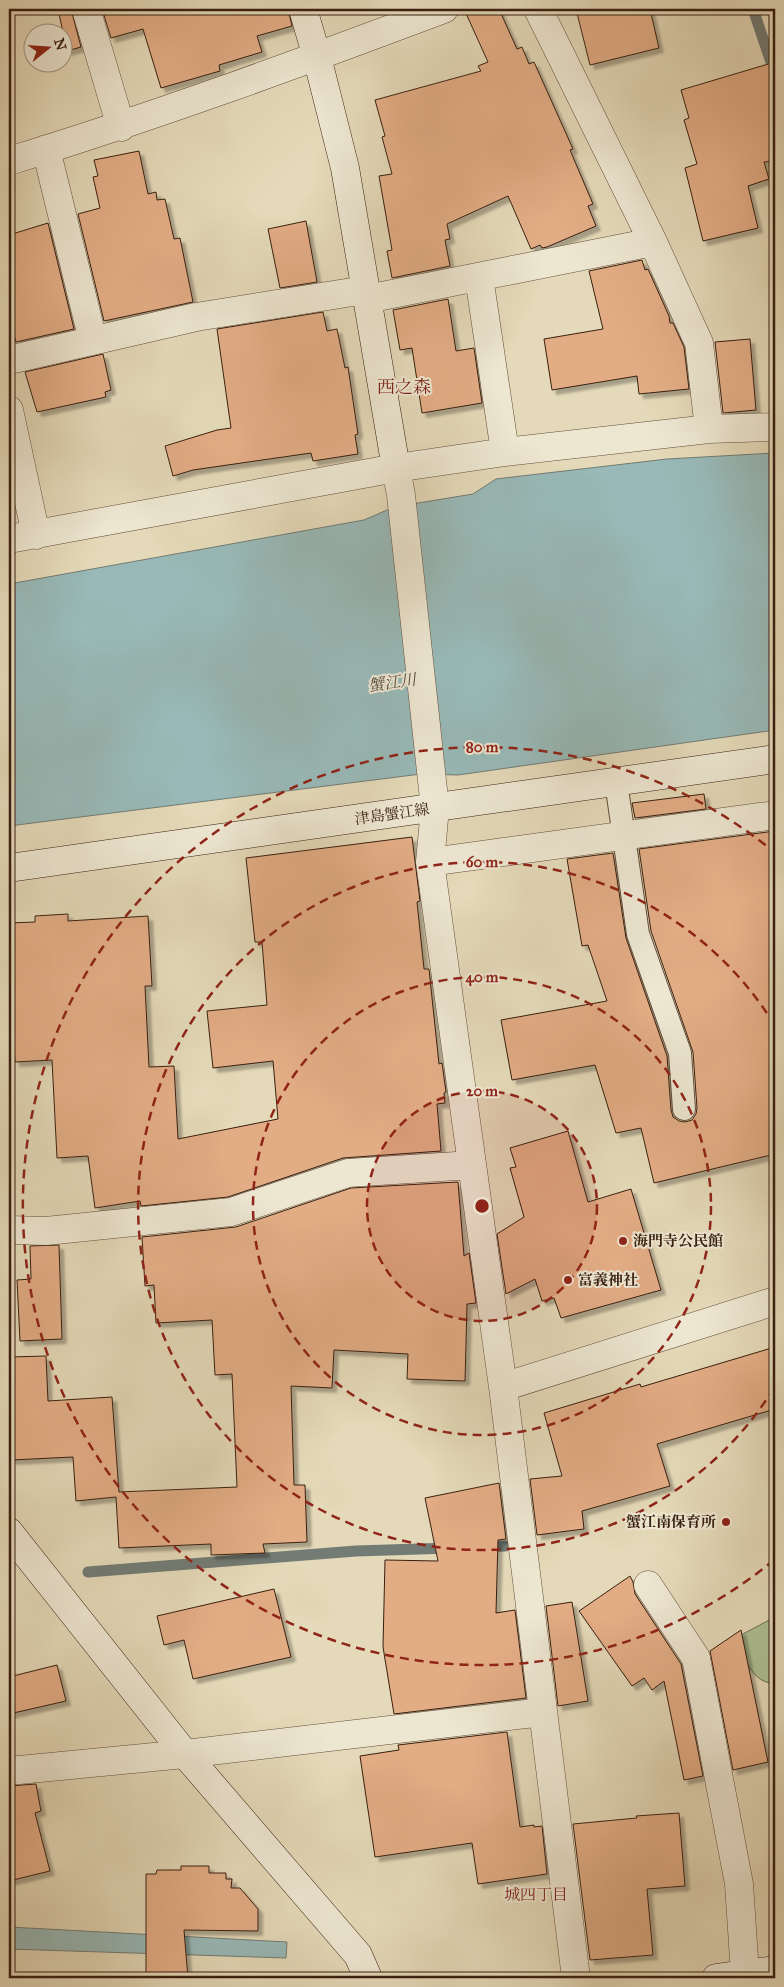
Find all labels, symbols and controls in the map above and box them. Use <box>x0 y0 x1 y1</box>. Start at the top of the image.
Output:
north arrow <box>22 22 72 72</box>
text: N <box>50 36 70 53</box>
district label: 西之森 <box>377 376 431 398</box>
water label: 蟹江川 <box>367 669 419 695</box>
text: 80 m <box>466 738 499 756</box>
street label: 津島蟹江線 <box>354 800 430 828</box>
text: 60 m <box>466 853 499 871</box>
text: 40 m <box>466 968 499 987</box>
text: 20 m <box>466 1082 498 1100</box>
centre of rings <box>473 1197 491 1215</box>
place label: 海門寺公民館 <box>633 1232 723 1250</box>
marker: 海門寺公民館 <box>617 1235 629 1247</box>
place label: 富義神社 <box>578 1271 638 1289</box>
marker: 富義神社 <box>562 1274 574 1286</box>
place label: 蟹江南保育所 <box>626 1513 716 1531</box>
marker: 蟹江南保育所 <box>720 1516 732 1528</box>
district label: 城四丁目 <box>504 1885 568 1904</box>

